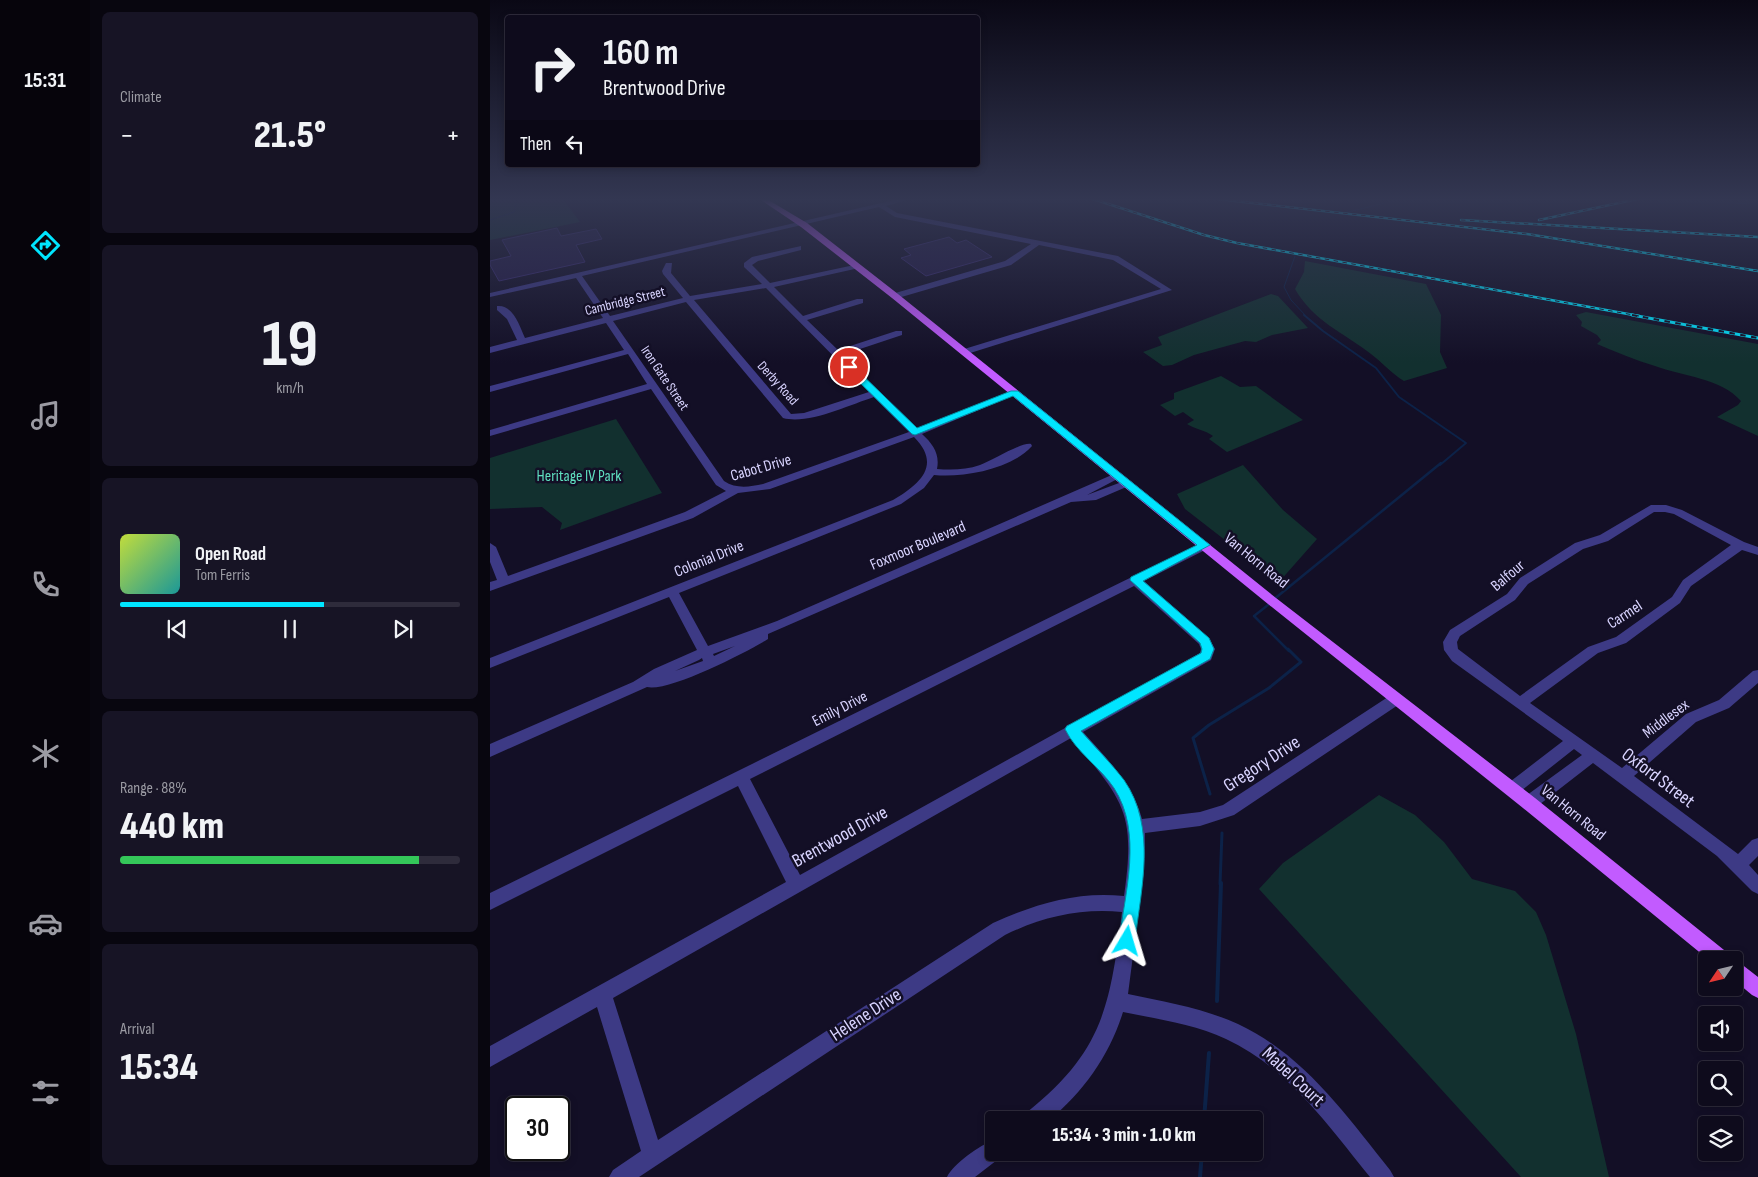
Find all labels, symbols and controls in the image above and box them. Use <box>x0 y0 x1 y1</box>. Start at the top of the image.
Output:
text: 160 m <box>603 32 679 75</box>
icon: right <box>520 35 585 100</box>
text: 15:31 <box>24 67 66 94</box>
text: Brentwood Drive <box>603 75 726 102</box>
text: Climate <box>120 88 162 107</box>
text: 21.5° <box>254 113 326 158</box>
text: − <box>120 119 134 152</box>
text: + <box>446 119 460 152</box>
icon: left <box>561 130 589 158</box>
text: Then <box>520 133 551 156</box>
icon: directions <box>28 228 63 263</box>
street label: Cambridge Street <box>583 283 667 319</box>
text: 19 <box>262 307 318 385</box>
street label: Iron Gate Street <box>637 342 693 414</box>
pin <box>828 346 870 388</box>
icon: arrive <box>835 353 863 381</box>
street label: Derby Road <box>754 358 802 409</box>
text: km/h <box>276 379 304 398</box>
icon: music <box>28 398 63 433</box>
street label: Cabot Drive <box>728 450 794 486</box>
park label: Heritage IV Park <box>537 467 621 486</box>
street label: Foxmoor Boulevard <box>867 517 969 575</box>
street label: Van Horn Road <box>1220 529 1292 593</box>
street label: Colonial Drive <box>671 536 747 582</box>
text: Open Road <box>195 543 266 566</box>
street label: Balfour <box>1487 556 1529 596</box>
text: Tom Ferris <box>195 566 250 585</box>
icon: phone <box>28 567 63 602</box>
street label: Carmel <box>1604 597 1646 633</box>
icon: previous <box>163 615 191 643</box>
icon: pause <box>276 615 304 643</box>
icon: next <box>389 615 417 643</box>
street label: Emily Drive <box>809 687 871 731</box>
street label: Middlesex <box>1639 695 1693 743</box>
street label: Gregory Drive <box>1219 731 1305 797</box>
icon: climate <box>28 736 63 771</box>
street label: Oxford Street <box>1617 743 1699 813</box>
text: Range · 88% <box>120 779 187 798</box>
street label: Van Horn Road <box>1537 781 1609 845</box>
street label: Brentwood Drive <box>788 801 892 873</box>
text: 440 km <box>120 804 224 849</box>
icon: car <box>28 906 63 941</box>
position arrow <box>1100 914 1152 966</box>
north arrow <box>1698 951 1742 996</box>
map controls <box>1698 951 1743 1161</box>
street label: Helene Drive <box>826 983 906 1047</box>
button: sound <box>1698 1006 1743 1051</box>
text: Arrival <box>120 1020 154 1039</box>
street label: Mabel Court <box>1257 1042 1329 1112</box>
text: 15:34 <box>120 1045 198 1090</box>
button: search <box>1698 1061 1743 1106</box>
icon: filters <box>28 1075 63 1110</box>
speed limit sign: 30 <box>505 1096 570 1161</box>
button: layers <box>1698 1116 1743 1161</box>
text: 15:34 · 3 min · 1.0 km <box>1052 1124 1196 1147</box>

